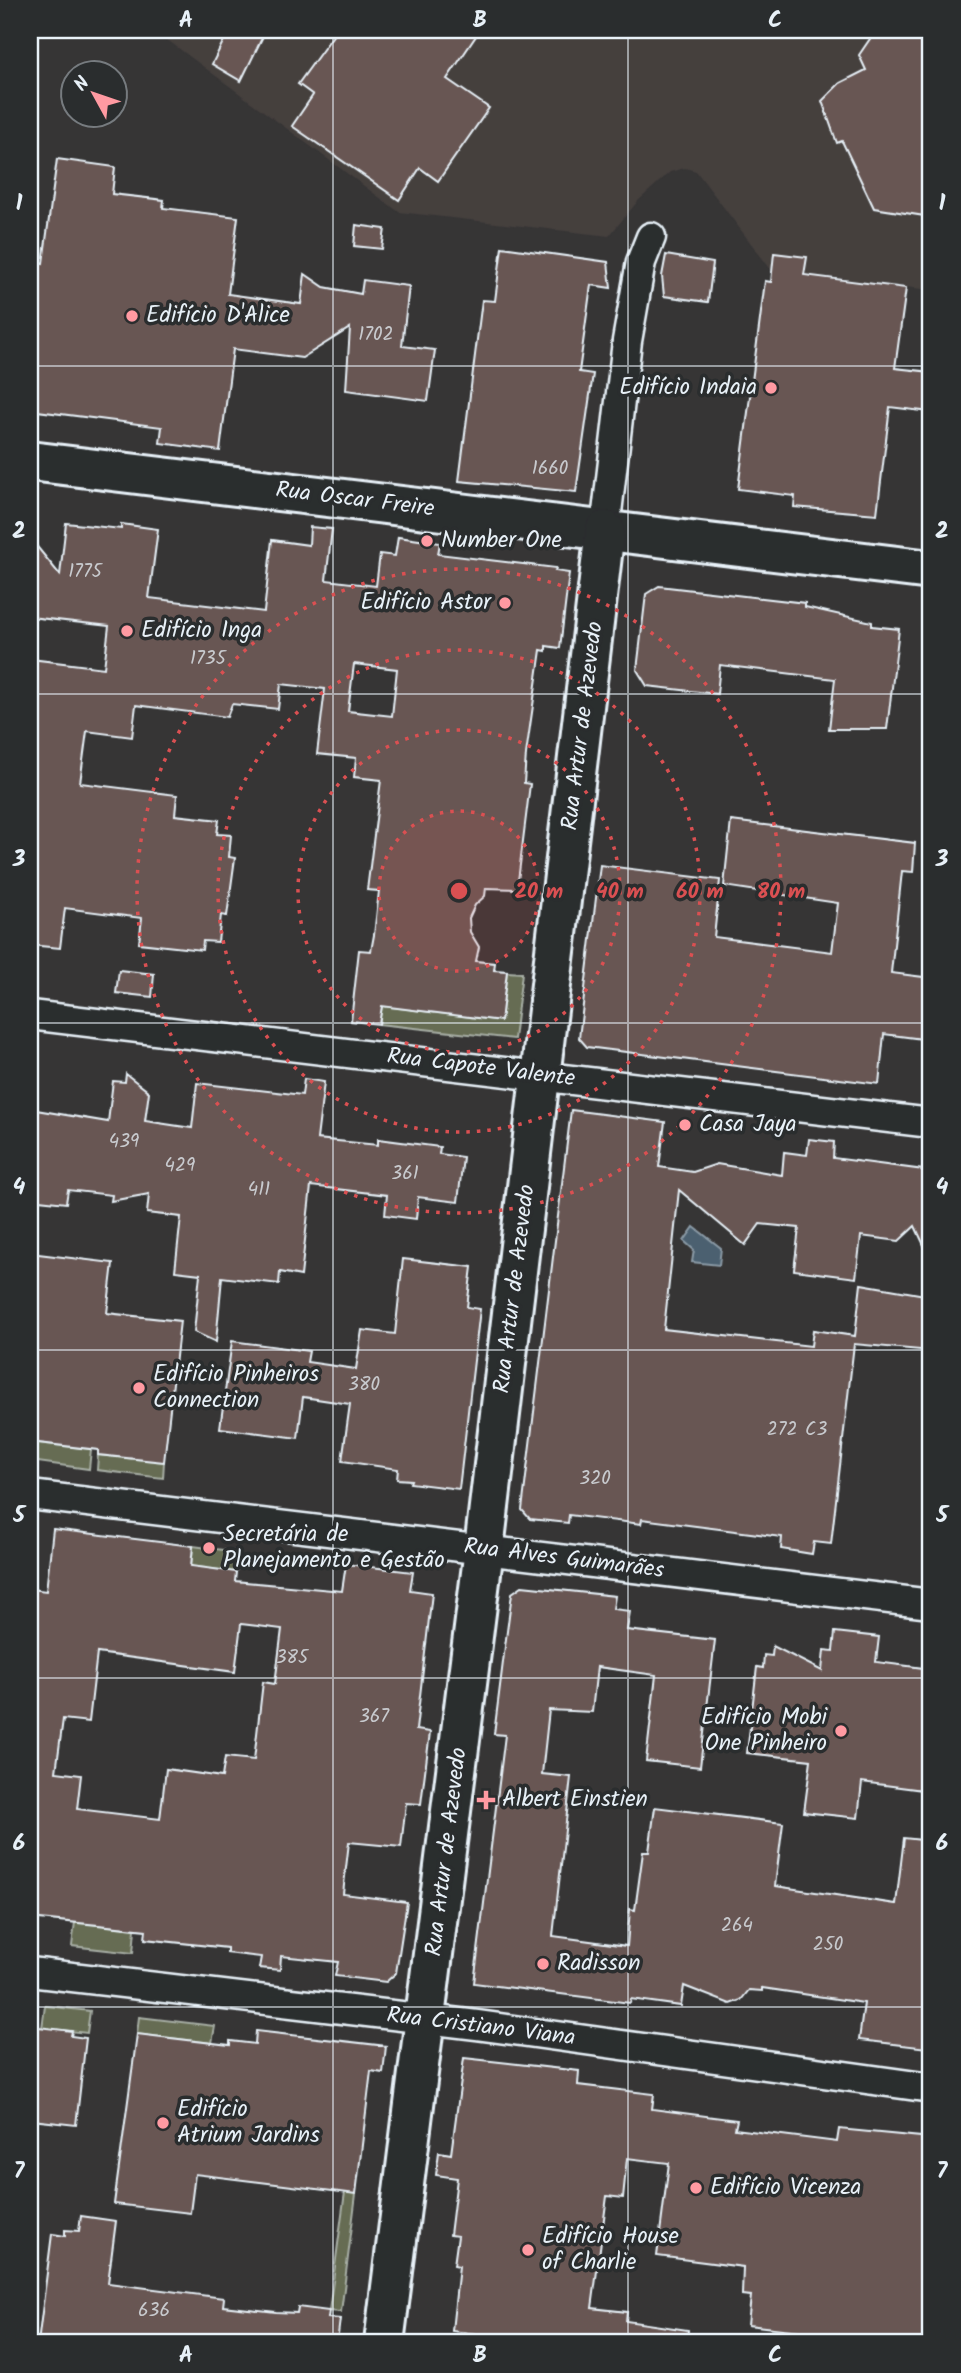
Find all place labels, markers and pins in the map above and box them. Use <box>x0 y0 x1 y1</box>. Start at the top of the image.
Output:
place label: Edifício D'Alice <box>146 298 290 334</box>
marker: Edifício D'Alice <box>124 308 140 324</box>
place label: Edifício Indaia <box>619 370 757 406</box>
marker: Edifício Indaia <box>763 380 779 396</box>
place label: Number One <box>441 523 562 559</box>
marker: Number One <box>419 533 435 549</box>
place label: Edifício Astor <box>360 585 492 621</box>
marker: Edifício Astor <box>497 595 513 611</box>
place label: Edifício Inga <box>141 613 262 649</box>
marker: Edifício Inga <box>119 623 135 639</box>
centre of rings <box>447 879 471 903</box>
place label: Casa Jaya <box>699 1107 797 1143</box>
marker: Casa Jaya <box>677 1117 693 1133</box>
place label: Edifício Pinheiros Connection <box>153 1357 319 1419</box>
marker: Edifício Pinheiros Connection <box>131 1380 147 1396</box>
place label: Secretária de Planejamento e Gestão <box>223 1517 445 1579</box>
marker: Secretária de Planejamento e Gestão <box>201 1540 217 1556</box>
place label: Edifício Mobi One Pinheiro <box>701 1700 829 1762</box>
marker: Edifício Mobi One Pinheiro <box>833 1723 849 1739</box>
place label: Albert Einstien <box>502 1782 648 1818</box>
marker: Albert Einstien <box>476 1790 496 1810</box>
place label: Radisson <box>557 1946 640 1982</box>
marker: Radisson <box>535 1956 551 1972</box>
place label: Edifício Atrium Jardins <box>177 2092 320 2154</box>
marker: Edifício Atrium Jardins <box>155 2115 171 2131</box>
place label: Edifício Vicenza <box>710 2170 861 2206</box>
marker: Edifício Vicenza <box>688 2180 704 2196</box>
place label: Edifício House of Charlie <box>542 2219 679 2281</box>
marker: Edifício House of Charlie <box>520 2242 536 2258</box>

